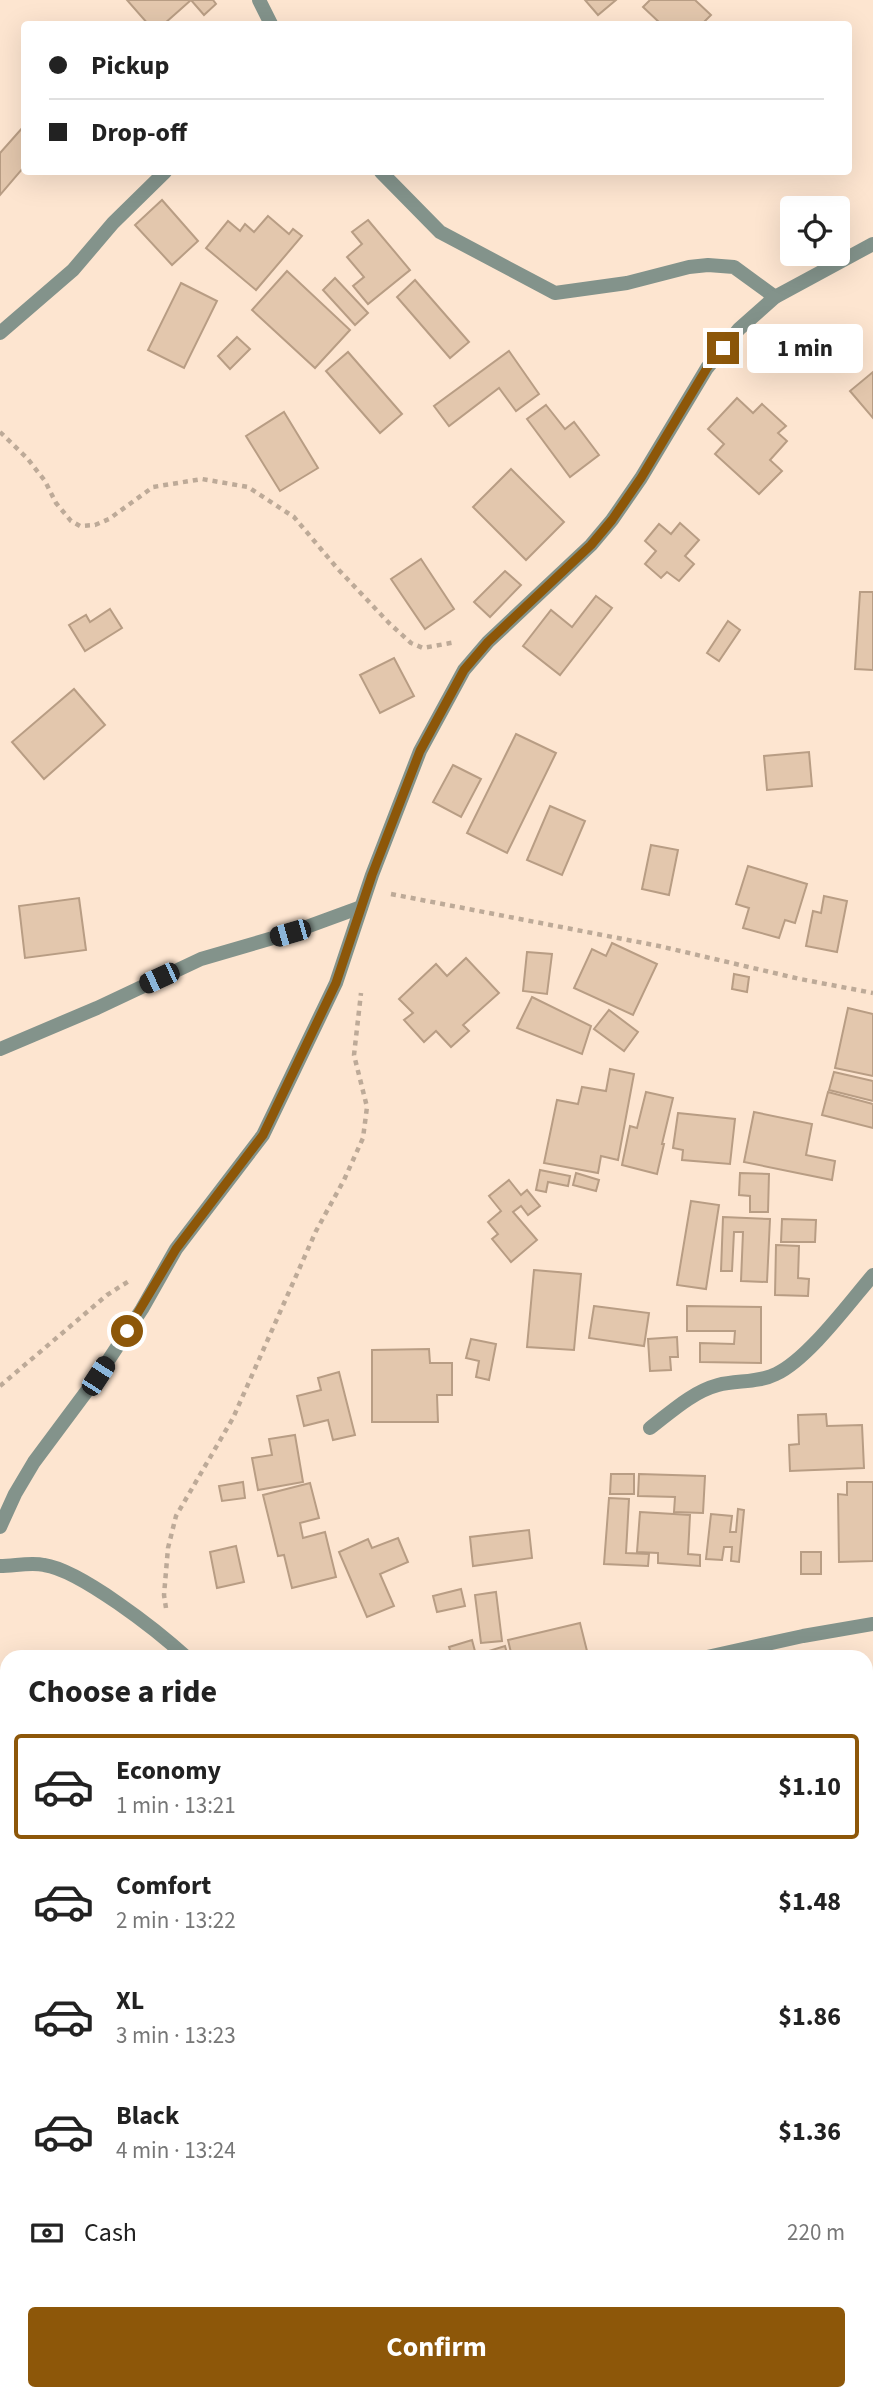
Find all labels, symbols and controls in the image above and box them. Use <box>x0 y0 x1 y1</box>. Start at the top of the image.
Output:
text: Pickup <box>91 47 169 84</box>
text: Drop-off <box>91 114 187 151</box>
map controls <box>780 196 850 266</box>
button: locate <box>780 196 850 266</box>
callout: 1 min <box>748 324 863 372</box>
route end <box>707 332 739 364</box>
text: 1 min <box>777 332 833 365</box>
car <box>267 917 314 949</box>
car <box>136 960 183 996</box>
route start <box>111 1315 143 1347</box>
car <box>78 1353 119 1399</box>
text: Choose a ride <box>28 1669 217 1715</box>
text: Economy <box>116 1752 221 1789</box>
icon: car <box>32 1755 95 1818</box>
text: $1.10 <box>778 1768 841 1805</box>
text: 1 min · 13:21 <box>116 1789 236 1822</box>
text: Comfort <box>116 1867 211 1904</box>
icon: car <box>32 1870 95 1933</box>
text: $1.48 <box>778 1883 841 1920</box>
text: 2 min · 13:22 <box>116 1904 236 1937</box>
text: XL <box>116 1982 144 2019</box>
icon: car <box>32 1985 95 2048</box>
text: $1.86 <box>778 1998 841 2035</box>
text: 3 min · 13:23 <box>116 2019 236 2052</box>
text: Black <box>116 2097 179 2134</box>
icon: car <box>32 2100 95 2163</box>
text: $1.36 <box>778 2113 841 2150</box>
text: 4 min · 13:24 <box>116 2134 236 2167</box>
icon: cash <box>28 2214 66 2252</box>
text: Cash <box>84 2214 137 2251</box>
text: 220 m <box>787 2216 845 2249</box>
button: Confirm <box>28 2307 845 2387</box>

